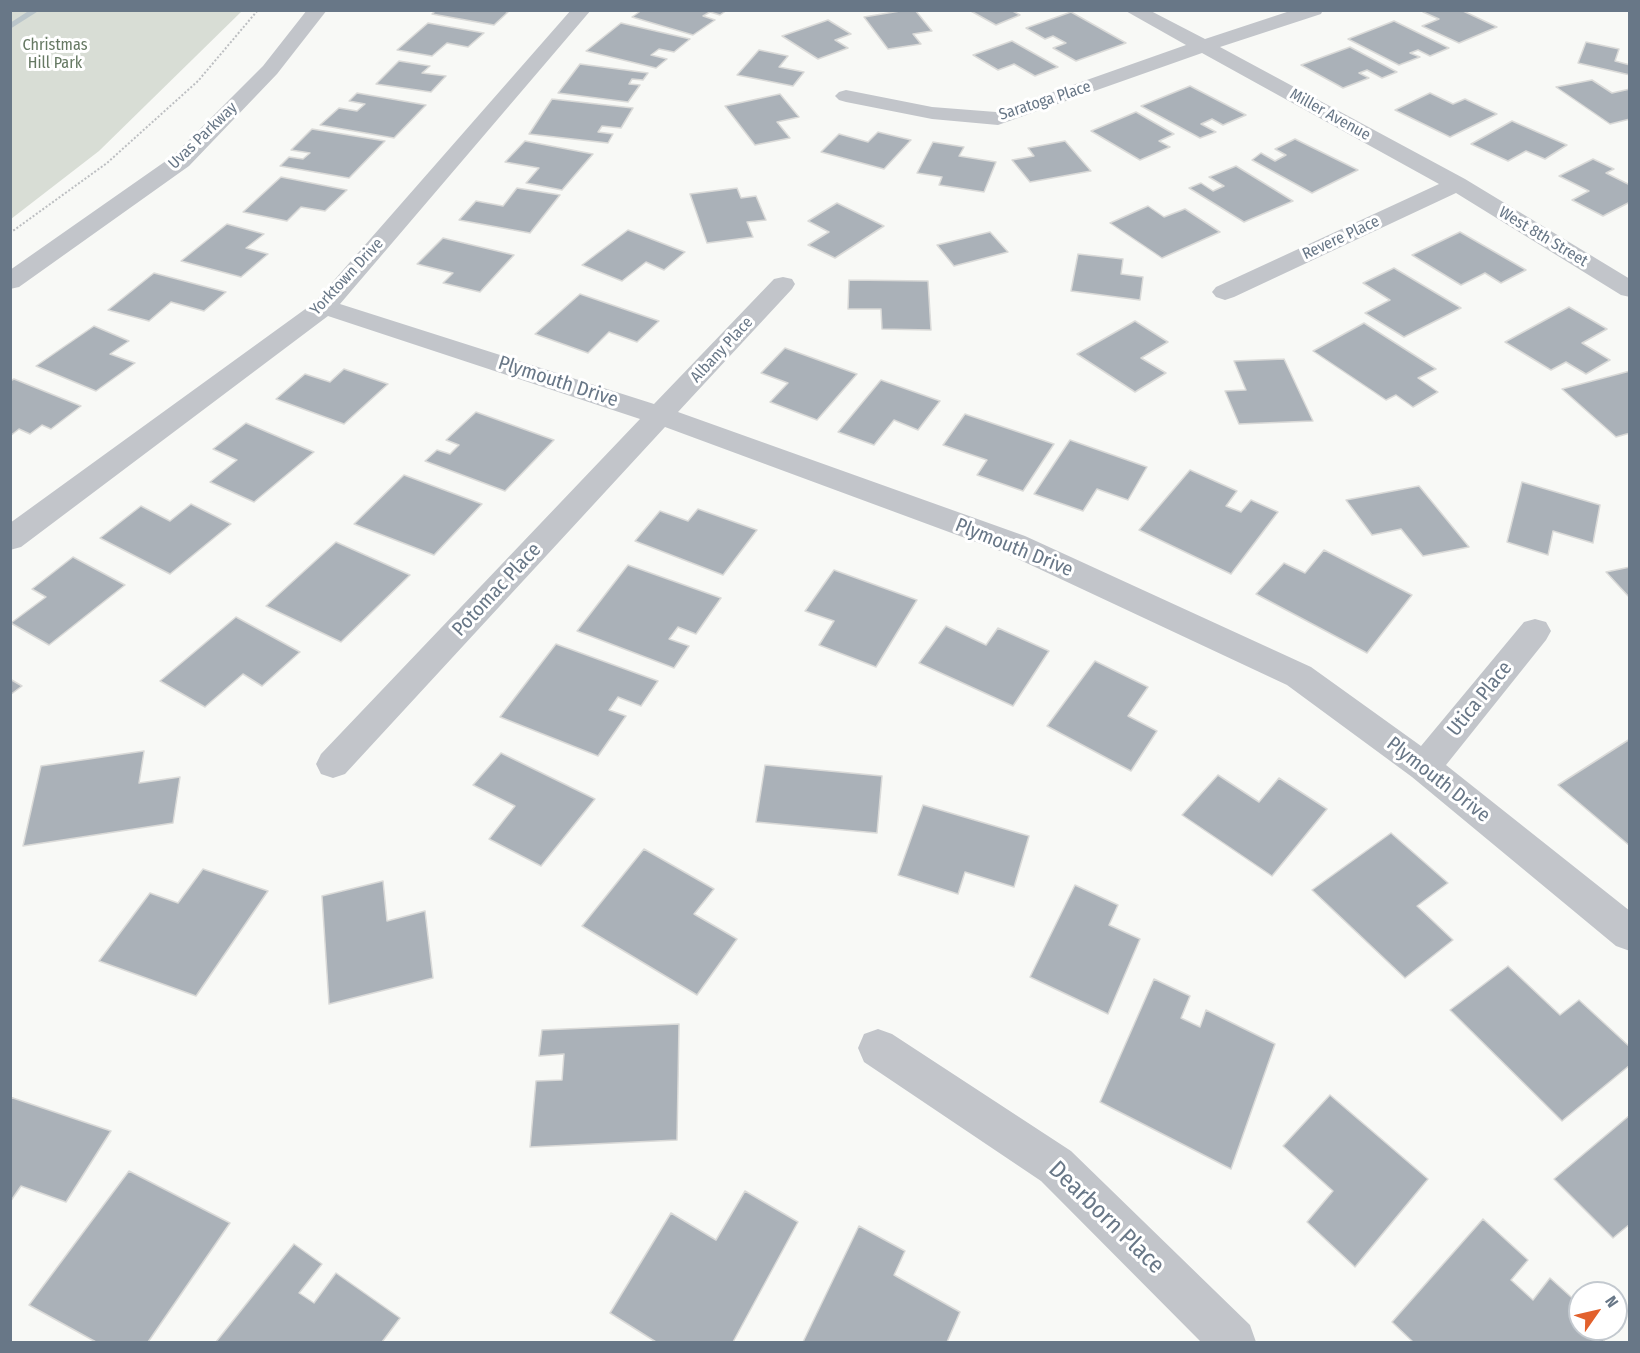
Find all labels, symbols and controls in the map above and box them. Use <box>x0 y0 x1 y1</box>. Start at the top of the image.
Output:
park label: Christmas Hill Park <box>23 36 87 74</box>
street label: Saratoga Place <box>997 77 1093 125</box>
street label: Miller Avenue <box>1286 85 1374 145</box>
street label: Uvas Parkway <box>165 99 241 173</box>
street label: West 8th Street <box>1495 203 1591 271</box>
street label: Revere Place <box>1299 212 1383 264</box>
street label: Yorktown Drive <box>306 234 388 320</box>
street label: Albany Place <box>687 313 757 387</box>
street label: Plymouth Drive <box>495 351 621 413</box>
street label: Plymouth Drive <box>952 514 1076 582</box>
street label: Potomac Place <box>448 538 546 642</box>
street label: Utica Place <box>1443 657 1517 741</box>
street label: Plymouth Drive <box>1381 732 1495 828</box>
street label: Dearborn Place <box>1042 1156 1170 1280</box>
north arrow <box>1568 1281 1628 1341</box>
text: N <box>1601 1292 1622 1311</box>

